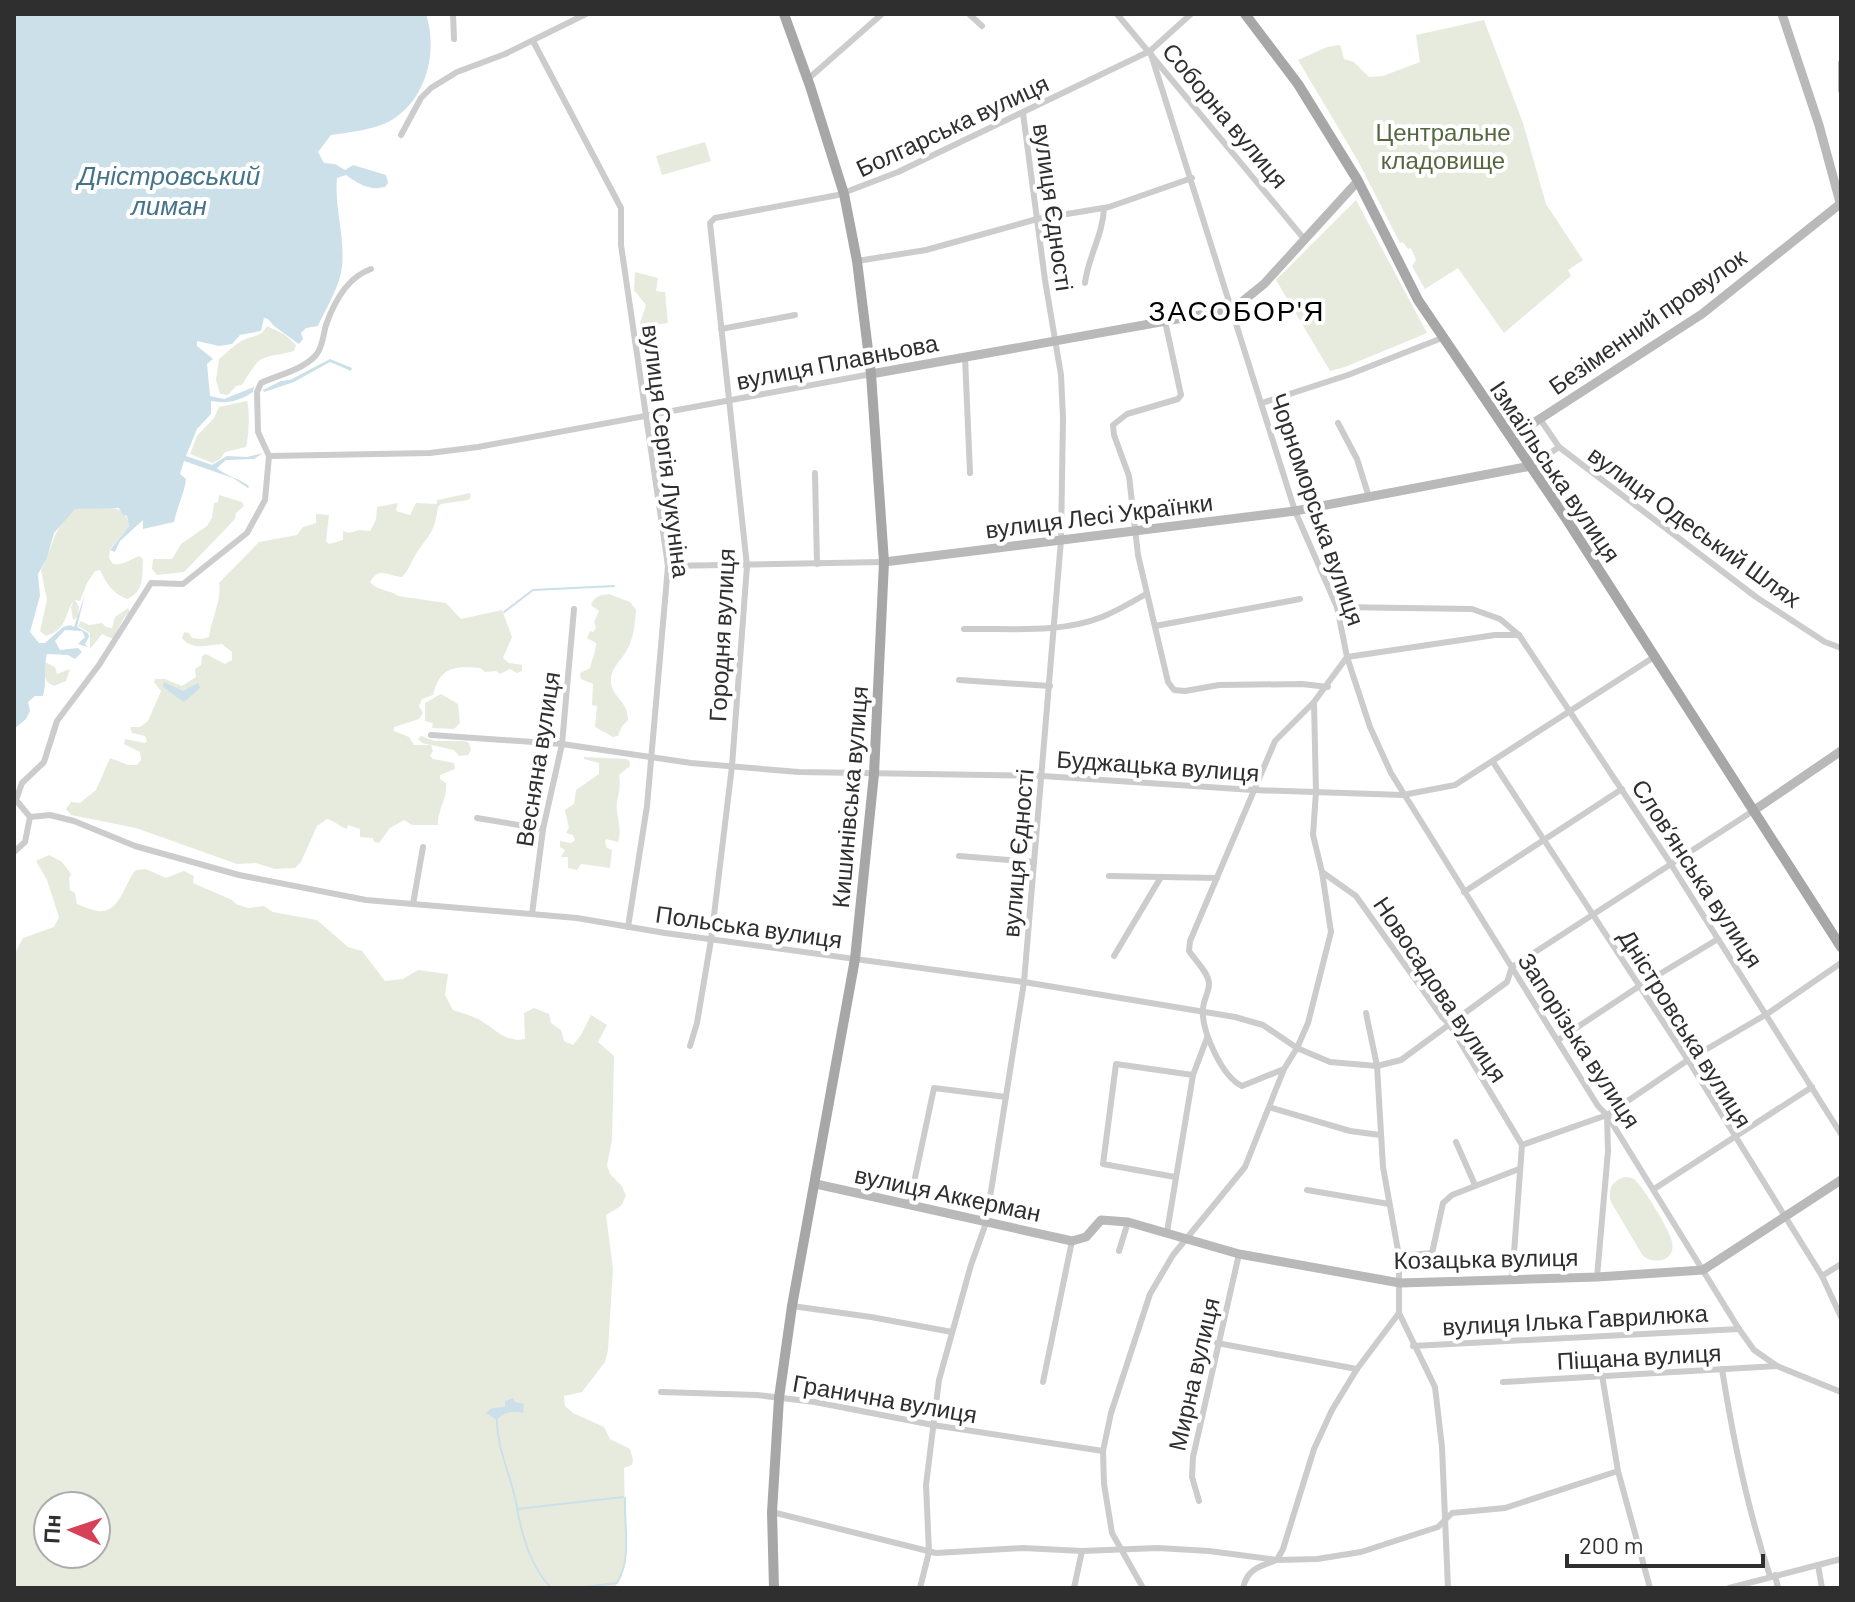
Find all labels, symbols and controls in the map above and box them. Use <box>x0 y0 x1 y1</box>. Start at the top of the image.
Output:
street label: Соборна вулиця <box>1157 37 1295 193</box>
street label: Болгарська вулиця <box>851 68 1053 182</box>
park label: Центральне кладовище <box>1375 117 1511 174</box>
street label: вулиця Єдності <box>1028 121 1080 293</box>
water label: Дністровський лиман <box>75 159 260 220</box>
street label: Безіменний провулок <box>1543 242 1752 400</box>
district label: ЗАСОБОР'Я <box>1149 293 1325 327</box>
street label: вулиця Сергія Лукуніна <box>637 323 697 580</box>
street label: вулиця Плавньова <box>734 327 941 395</box>
street label: Ізмаїльська вулиця <box>1485 375 1627 567</box>
street label: Чорноморська вулиця <box>1265 389 1371 629</box>
street label: вулиця Одеський Шлях <box>1583 439 1807 613</box>
street label: вулиця Лесі Українки <box>984 487 1214 543</box>
street label: Городня вулиця <box>702 547 740 723</box>
street label: Весняна вулиця <box>509 669 565 849</box>
street label: Кишинівська вулиця <box>825 685 873 909</box>
street label: Буджацька вулиця <box>1056 743 1260 787</box>
street label: вулиця Єдності <box>995 768 1039 938</box>
street label: Словʼянська вулиця <box>1626 773 1770 973</box>
street label: Новосадова вулиця <box>1368 891 1514 1087</box>
street label: Польська вулиця <box>654 899 844 953</box>
street label: Дністровська вулиця <box>1613 923 1759 1133</box>
street label: Запорізька вулиця <box>1512 947 1648 1133</box>
street label: вулиця Аккерман <box>852 1159 1044 1227</box>
street label: Козацька вулиця <box>1393 1242 1579 1274</box>
street label: Мирна вулиця <box>1161 1295 1225 1453</box>
street label: вулиця Ілька Гаврилюка <box>1441 1298 1709 1340</box>
street label: Піщана вулиця <box>1556 1337 1722 1375</box>
street label: Гранична вулиця <box>791 1368 979 1428</box>
north arrow <box>32 1490 112 1570</box>
text: Пн <box>37 1514 65 1544</box>
scale bar <box>1567 1518 1763 1568</box>
text: 200 m <box>1579 1530 1644 1559</box>

